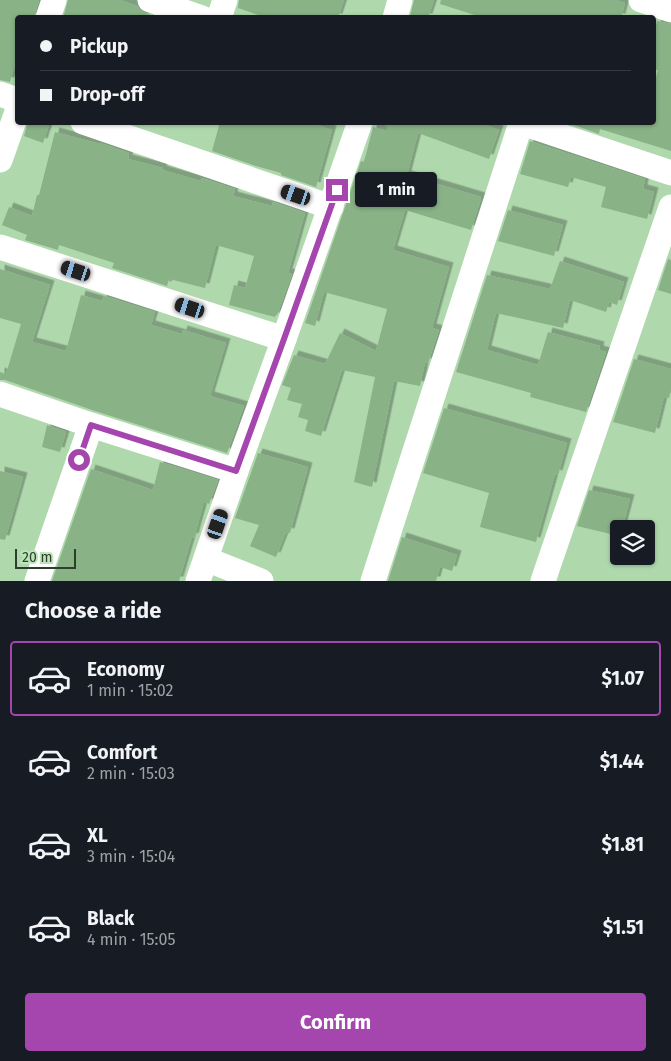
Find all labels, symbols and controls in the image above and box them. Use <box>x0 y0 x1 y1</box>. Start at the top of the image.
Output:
text: Pickup <box>70 35 128 58</box>
text: Drop-off <box>70 83 144 106</box>
callout: 1 min <box>354 172 437 208</box>
route end <box>326 179 348 201</box>
text: 1 min <box>377 180 415 199</box>
car <box>279 183 312 207</box>
car <box>59 259 92 283</box>
car <box>173 296 206 320</box>
route start <box>68 449 90 471</box>
car <box>206 507 229 541</box>
map controls <box>610 520 655 565</box>
button: layers <box>610 520 655 565</box>
scale bar <box>15 546 76 569</box>
text: 20 m <box>22 549 52 566</box>
text: Choose a ride <box>25 597 161 624</box>
icon: car <box>27 656 72 701</box>
text: Economy <box>87 658 164 681</box>
text: $1.07 <box>602 667 644 690</box>
text: 1 min · 15:02 <box>87 681 174 700</box>
icon: car <box>27 739 72 784</box>
text: Comfort <box>87 741 157 764</box>
text: $1.44 <box>600 750 644 773</box>
text: 2 min · 15:03 <box>87 764 175 783</box>
icon: car <box>27 822 72 867</box>
text: XL <box>87 824 108 847</box>
text: $1.81 <box>602 833 644 856</box>
text: 3 min · 15:04 <box>87 847 175 866</box>
icon: car <box>27 905 72 950</box>
text: Black <box>87 907 134 930</box>
text: $1.51 <box>603 916 644 939</box>
text: 4 min · 15:05 <box>87 930 175 949</box>
button: Confirm <box>25 993 646 1051</box>

